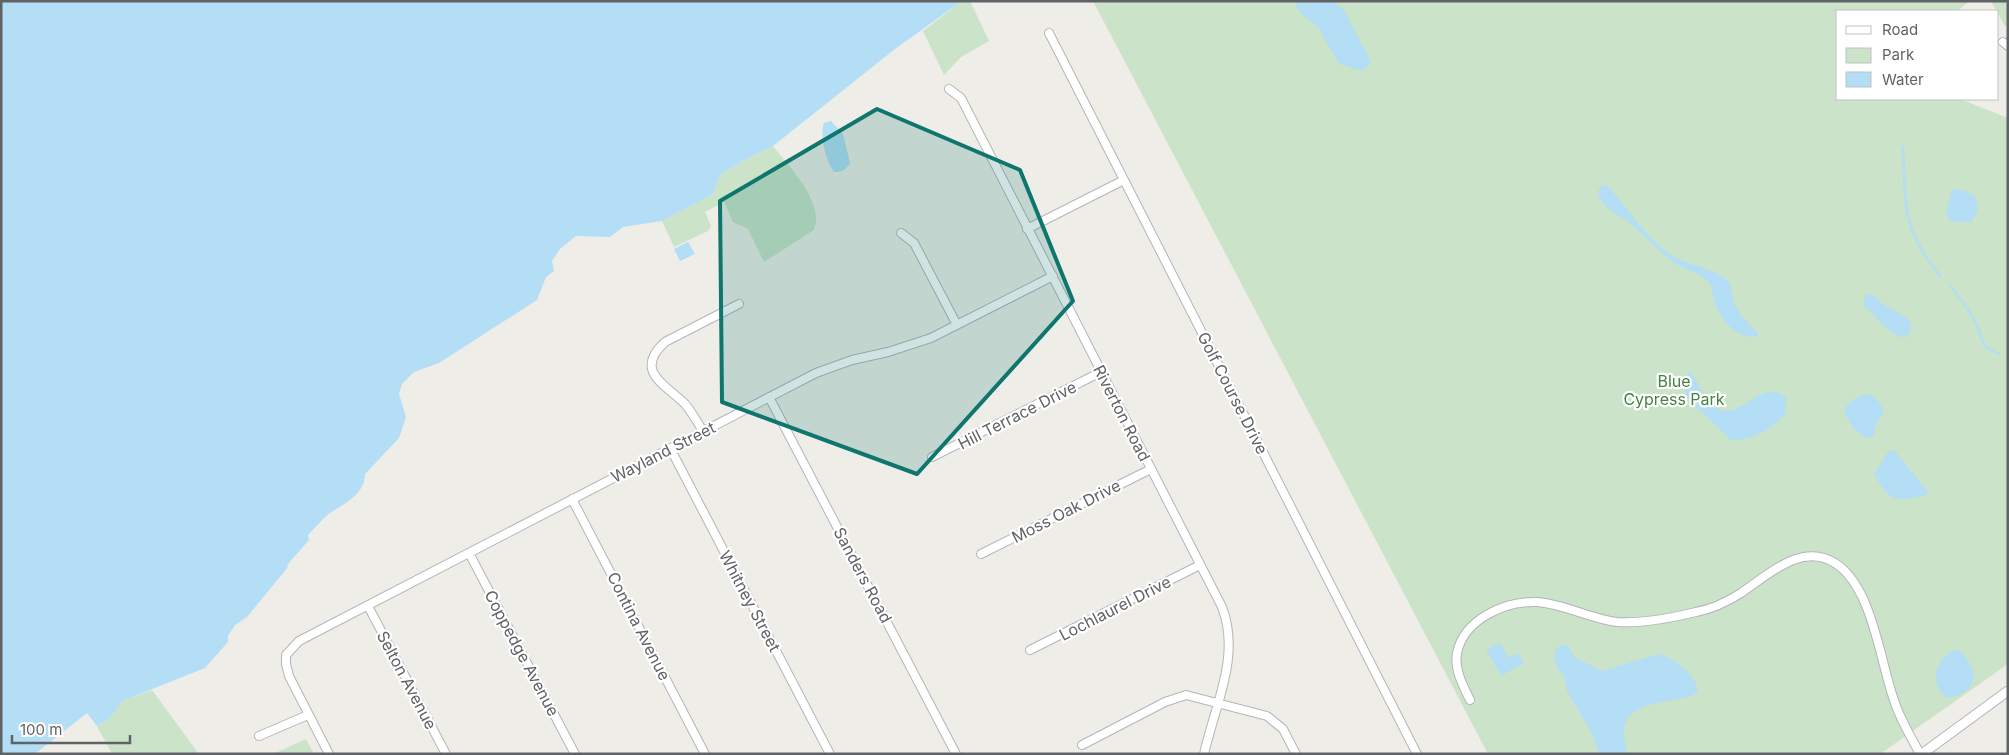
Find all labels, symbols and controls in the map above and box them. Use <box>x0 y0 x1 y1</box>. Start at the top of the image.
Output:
legend <box>1836 10 1999 100</box>
text: Road <box>1882 20 1918 39</box>
text: Park <box>1882 45 1915 64</box>
text: Water <box>1882 70 1924 89</box>
street label: Golf Course Drive <box>1194 329 1272 457</box>
street label: Riverton Road <box>1089 361 1155 465</box>
park label: Blue Cypress Park <box>1623 371 1725 409</box>
street label: Hill Terrace Drive <box>954 376 1080 454</box>
street label: Wayland Street <box>607 417 719 487</box>
street label: Moss Oak Drive <box>1008 475 1124 547</box>
street label: Sanders Road <box>829 524 897 626</box>
street label: Whitney Street <box>715 547 785 655</box>
street label: Contina Avenue <box>603 568 675 684</box>
street label: Lochlaurel Drive <box>1056 571 1174 645</box>
street label: Coppedge Avenue <box>480 587 564 719</box>
street label: Selton Avenue <box>373 627 441 733</box>
scale bar <box>12 712 130 744</box>
text: 100 m <box>20 720 62 739</box>

